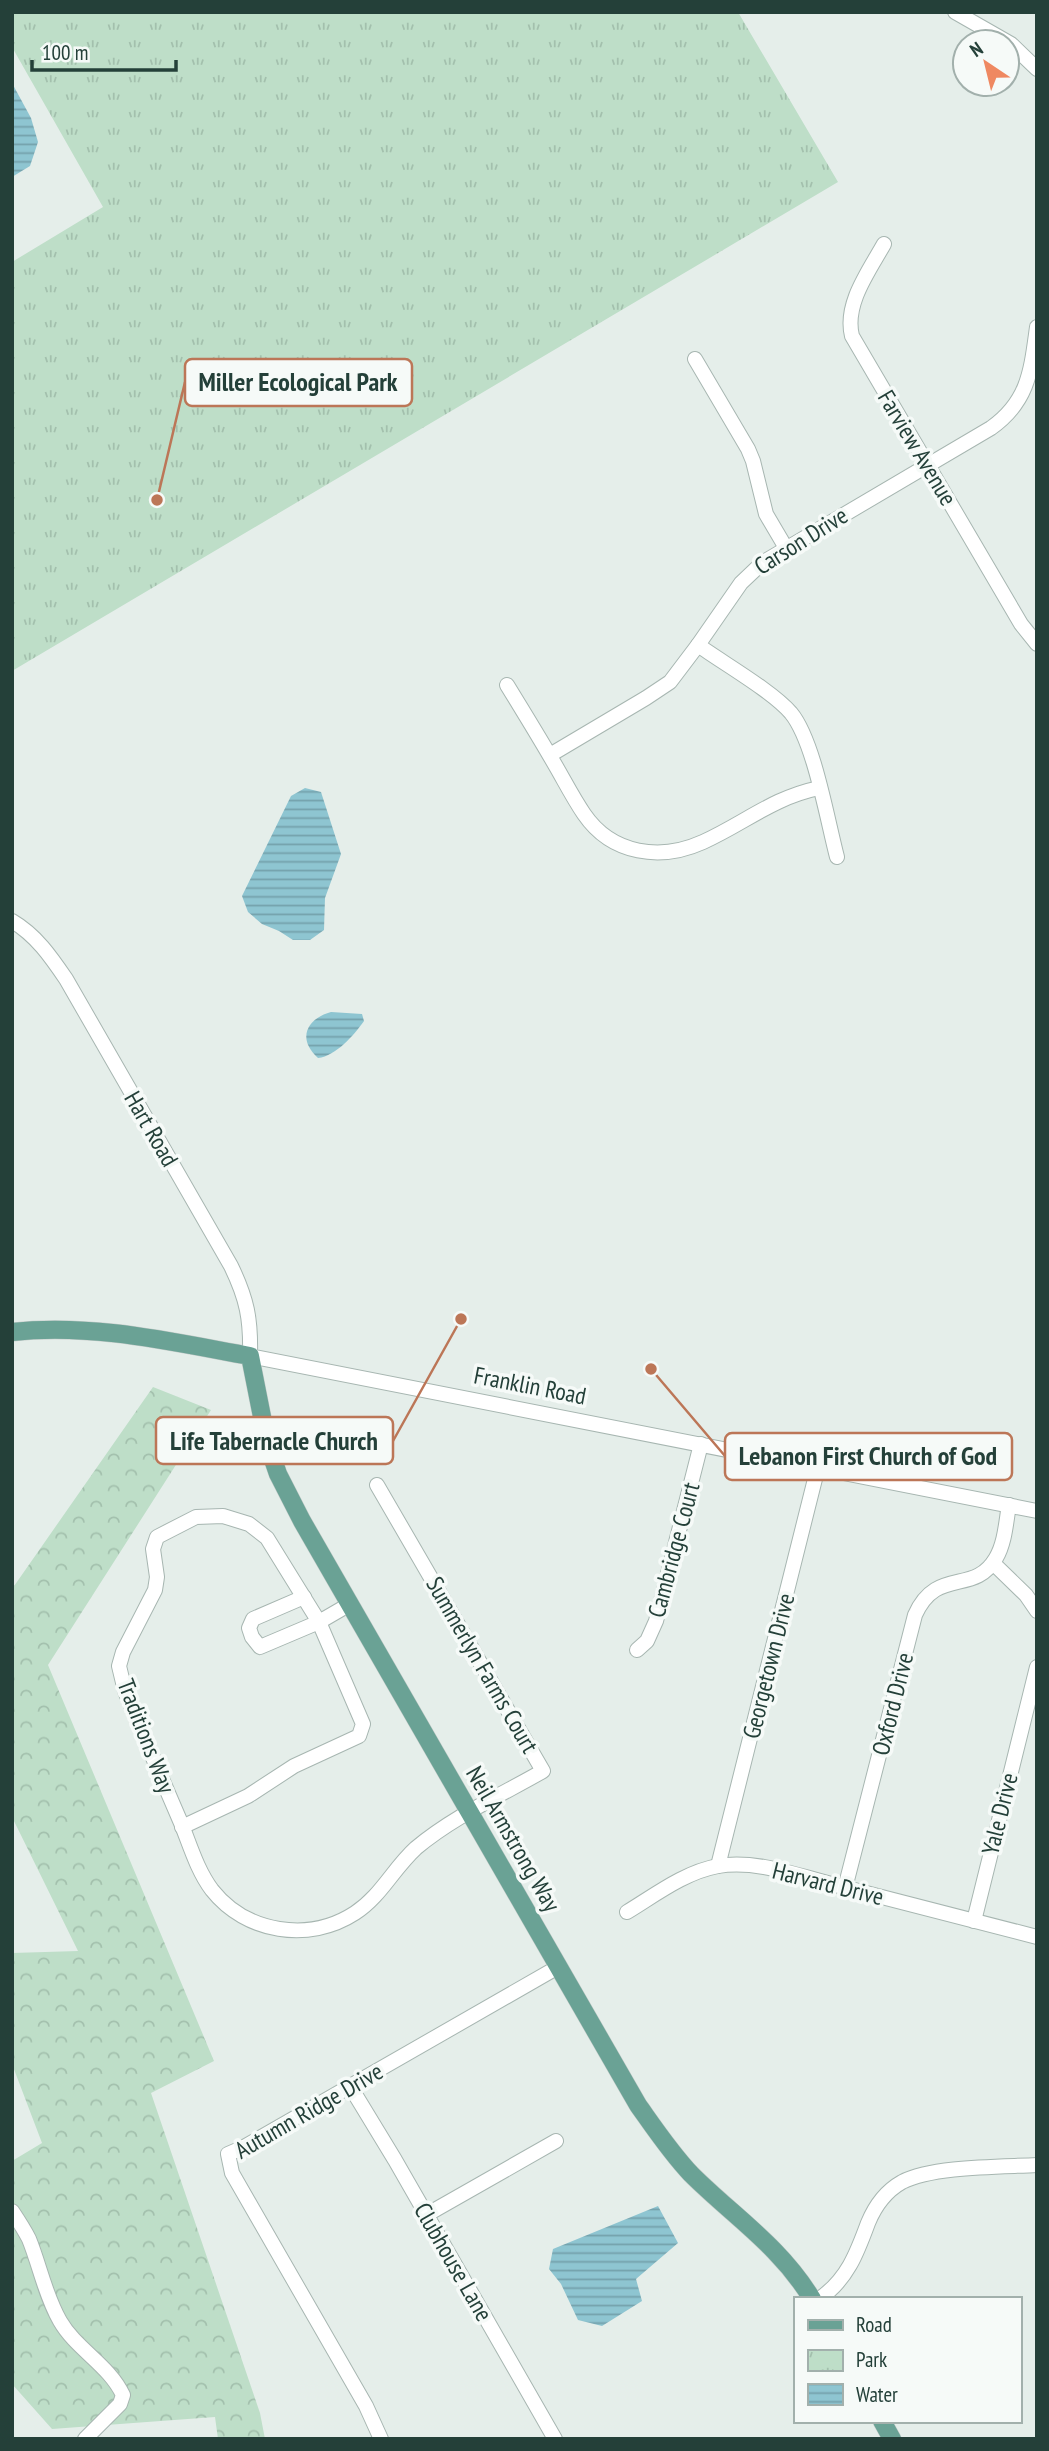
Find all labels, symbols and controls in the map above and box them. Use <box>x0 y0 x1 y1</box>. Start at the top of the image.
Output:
scale bar <box>32 28 175 72</box>
north arrow <box>951 28 1021 98</box>
text: N <box>965 36 987 62</box>
text: 100 m <box>42 39 88 66</box>
callout: Miller Ecological Park <box>185 359 412 406</box>
text: Miller Ecological Park <box>199 365 398 398</box>
street label: Farview Avenue <box>871 384 964 511</box>
street label: Carson Drive <box>748 500 853 581</box>
street label: Hart Road <box>117 1085 185 1172</box>
street label: Franklin Road <box>472 1359 589 1412</box>
callout: Life Tabernacle Church <box>156 1417 393 1464</box>
text: Life Tabernacle Church <box>170 1424 378 1457</box>
callout: Lebanon First Church of God <box>725 1433 1012 1480</box>
text: Lebanon First Church of God <box>739 1439 997 1472</box>
street label: Cambridge Court <box>641 1478 707 1621</box>
street label: Summerlyn Farms Court <box>419 1571 546 1759</box>
street label: Georgetown Drive <box>735 1590 802 1742</box>
street label: Oxford Drive <box>865 1649 920 1758</box>
street label: Traditions Way <box>111 1674 182 1797</box>
street label: Neil Armstrong Way <box>459 1760 568 1917</box>
street label: Yale Drive <box>974 1770 1025 1858</box>
street label: Harvard Drive <box>769 1855 887 1912</box>
street label: Autumn Ridge Drive <box>229 2056 388 2166</box>
street label: Clubhouse Lane <box>407 2197 500 2326</box>
legend <box>794 2297 1021 2423</box>
text: Road <box>856 2311 892 2338</box>
text: Park <box>856 2346 887 2373</box>
text: Water <box>856 2381 898 2408</box>

